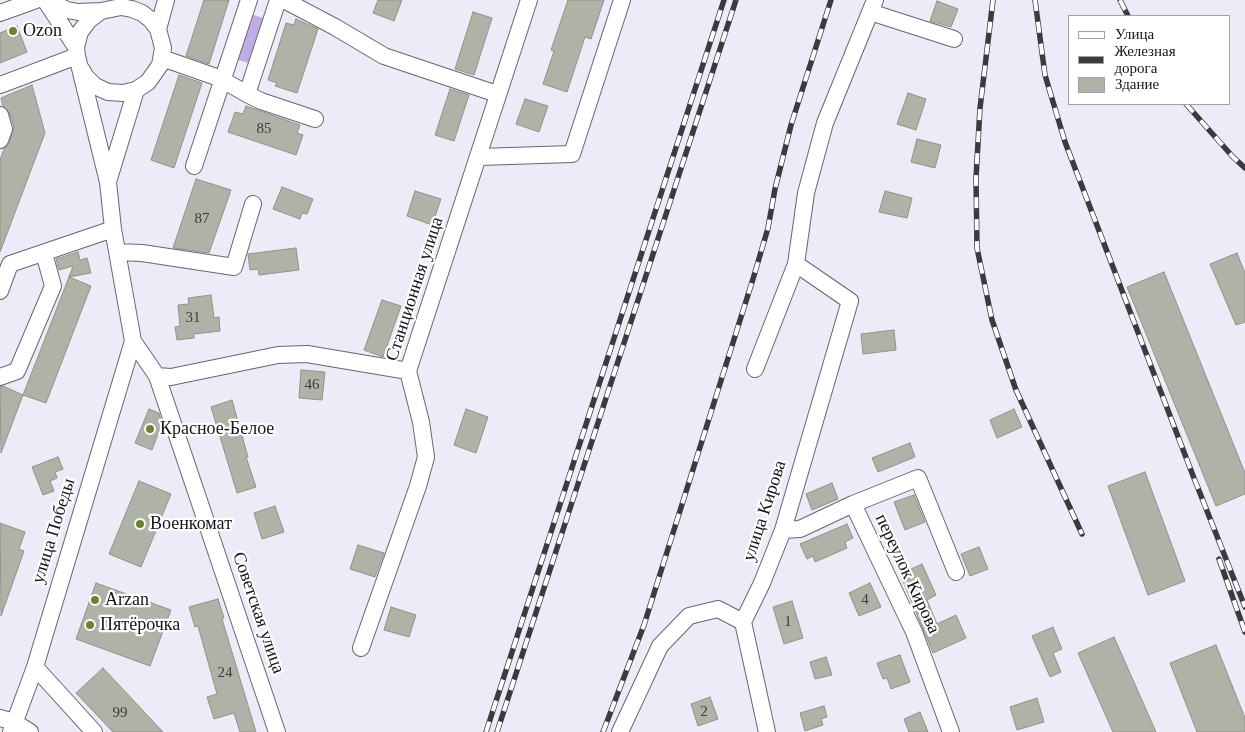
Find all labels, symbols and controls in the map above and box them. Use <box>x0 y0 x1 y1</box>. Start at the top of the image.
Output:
legend <box>1068 15 1230 105</box>
place label: Ozon <box>23 20 62 42</box>
marker: Ozon <box>7 25 19 37</box>
text: Улица <box>1115 26 1154 42</box>
text: Железная дорога <box>1114 43 1176 76</box>
text: Здание <box>1115 76 1159 92</box>
house number: 85 <box>256 120 272 138</box>
house number: 87 <box>194 210 210 228</box>
street label: Станционная улица <box>382 214 448 364</box>
house number: 31 <box>186 309 200 327</box>
house number: 46 <box>304 376 320 394</box>
place label: Красное-Белое <box>160 418 274 440</box>
marker: Красное-Белое <box>144 423 156 435</box>
street label: улица Кирова <box>739 458 791 564</box>
street label: улица Победы <box>28 476 80 586</box>
street label: переулок Кирова <box>870 511 944 637</box>
place label: Военкомат <box>150 513 232 535</box>
marker: Военкомат <box>134 518 146 530</box>
street label: Советская улица <box>227 549 289 677</box>
place label: Arzan <box>105 589 149 611</box>
house number: 4 <box>861 591 869 609</box>
marker: Arzan <box>89 594 101 606</box>
house number: 1 <box>784 613 792 631</box>
place label: Пятёрочка <box>100 614 180 636</box>
marker: Пятёрочка <box>84 619 96 631</box>
house number: 24 <box>218 664 232 682</box>
house number: 2 <box>700 703 708 721</box>
house number: 99 <box>112 704 128 722</box>

